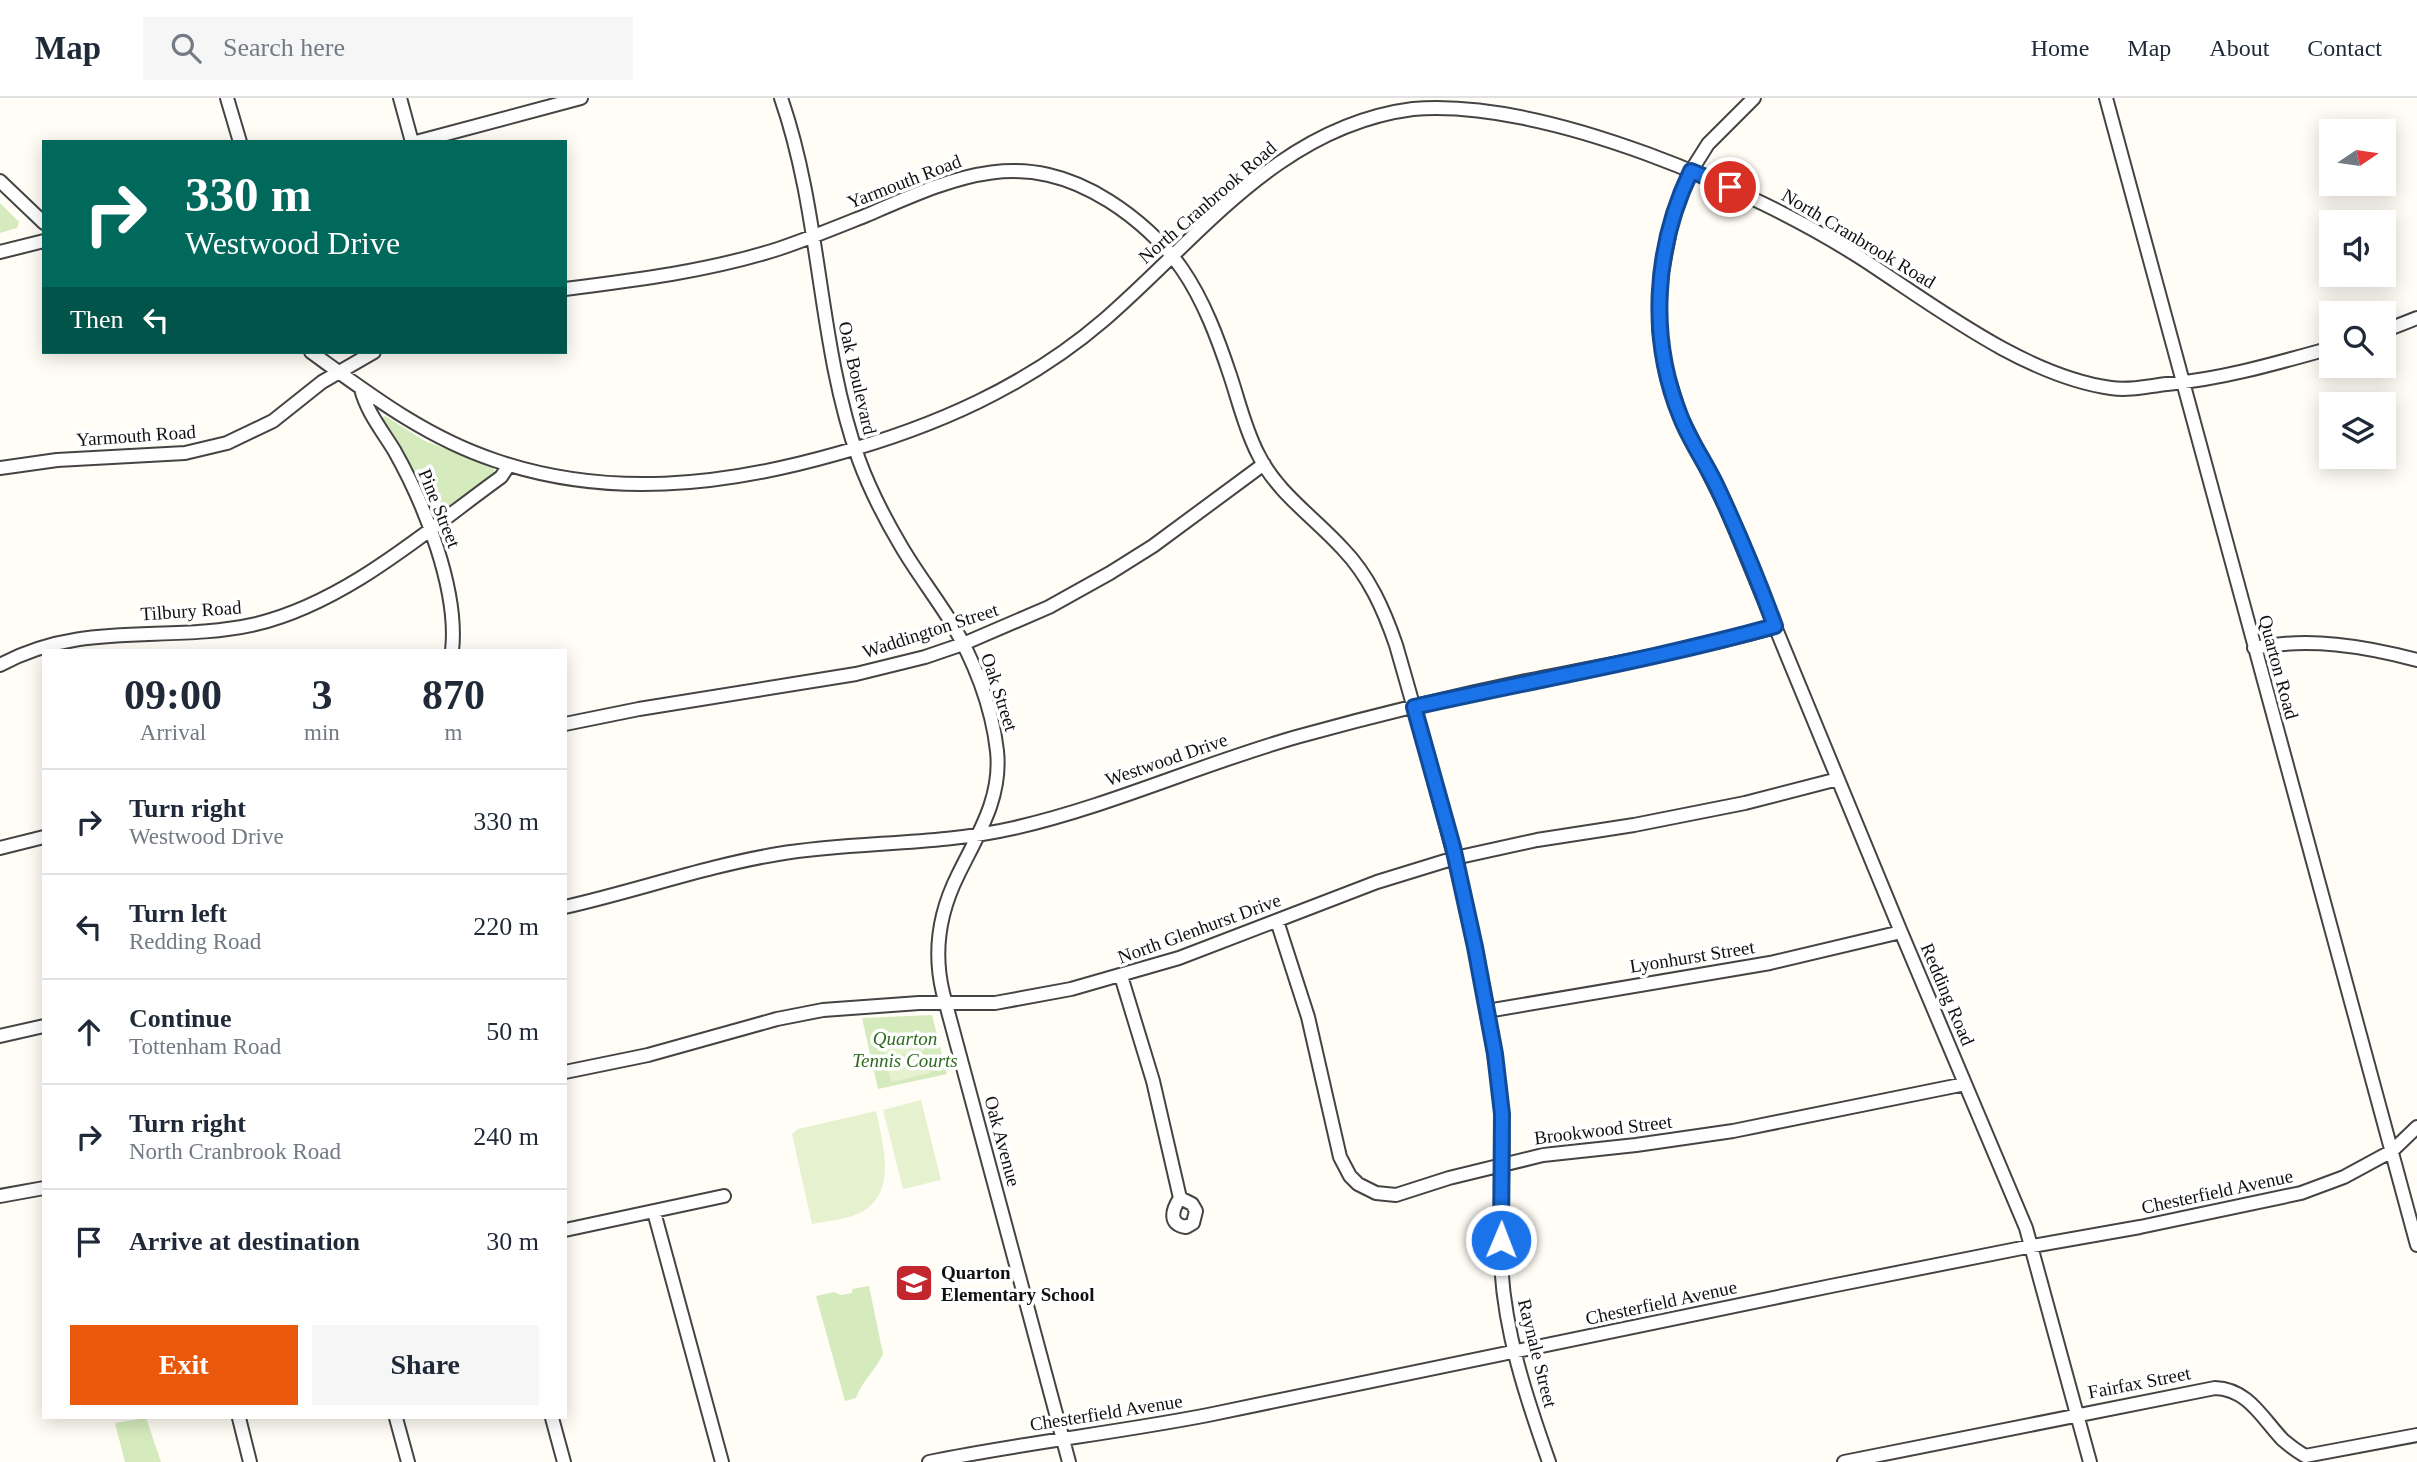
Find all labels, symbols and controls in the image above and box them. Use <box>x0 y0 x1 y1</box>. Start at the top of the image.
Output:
search box <box>143 17 633 80</box>
icon: search <box>167 29 205 67</box>
text: Map <box>35 30 101 66</box>
text: Search here <box>223 33 345 62</box>
text: Home <box>2031 35 2089 61</box>
text: Map <box>2127 35 2171 61</box>
text: About <box>2209 35 2269 61</box>
text: Contact <box>2307 35 2382 61</box>
north arrow <box>2319 119 2396 196</box>
map controls <box>2319 119 2396 469</box>
street label: North Cranbrook Road <box>1134 137 1281 268</box>
street label: Yarmouth Road <box>844 150 964 213</box>
pin <box>1700 157 1760 217</box>
text: 330 m <box>185 167 312 222</box>
icon: right <box>70 168 161 259</box>
icon: arrive <box>1711 168 1749 206</box>
street label: North Cranbrook Road <box>1778 184 1940 293</box>
button: sound <box>2319 210 2396 287</box>
text: Westwood Drive <box>185 225 400 261</box>
icon: left <box>137 301 175 339</box>
button: search <box>2319 301 2396 378</box>
text: Then <box>70 305 123 334</box>
street label: Oak Boulevard <box>834 319 881 437</box>
button: layers <box>2319 392 2396 469</box>
street label: Yarmouth Road <box>75 421 197 450</box>
street label: Pine Street <box>414 466 465 551</box>
street label: Tilbury Road <box>140 596 243 625</box>
street label: Waddington Street <box>860 598 1001 662</box>
street label: Quarton Road <box>2255 613 2303 722</box>
street label: Oak Street <box>977 651 1022 734</box>
text: 09:00 <box>124 672 222 718</box>
text: 3 <box>311 672 332 718</box>
text: 870 <box>422 672 485 718</box>
text: Arrival <box>140 720 206 745</box>
text: min <box>304 720 340 745</box>
text: m <box>444 720 462 745</box>
street label: Westwood Drive <box>1102 729 1230 790</box>
text: Turn right <box>129 794 246 823</box>
icon: right <box>70 803 108 841</box>
text: 330 m <box>473 807 539 836</box>
text: Westwood Drive <box>129 824 284 849</box>
street label: North Glenhurst Drive <box>1115 889 1284 968</box>
text: Turn left <box>129 899 227 928</box>
icon: left <box>70 908 108 946</box>
text: 220 m <box>473 912 539 941</box>
text: Redding Road <box>129 929 261 954</box>
street label: Lyonhurst Street <box>1628 936 1757 977</box>
street label: Redding Road <box>1917 940 1979 1049</box>
text: Continue <box>129 1004 232 1033</box>
icon: ahead <box>70 1013 108 1051</box>
text: 50 m <box>486 1017 539 1046</box>
park label: Quarton Tennis Courts <box>852 1028 958 1071</box>
text: Tottenham Road <box>129 1034 281 1059</box>
street label: Oak Avenue <box>980 1093 1025 1189</box>
text: Turn right <box>129 1109 246 1138</box>
street label: Brookwood Street <box>1533 1111 1674 1148</box>
icon: right <box>70 1118 108 1156</box>
text: 240 m <box>473 1122 539 1151</box>
text: North Cranbrook Road <box>129 1139 341 1164</box>
street label: Chesterfield Avenue <box>2139 1165 2295 1218</box>
position arrow <box>1464 1203 1538 1277</box>
icon: arrive <box>70 1223 108 1261</box>
text: Arrive at destination <box>129 1227 360 1256</box>
text: 30 m <box>486 1227 539 1256</box>
school or university icon: Quarton Elementary School <box>893 1262 935 1304</box>
place label: Quarton Elementary School <box>941 1262 1095 1305</box>
street label: Chesterfield Avenue <box>1583 1276 1739 1329</box>
street label: Raynale Street <box>1514 1297 1561 1410</box>
button: Exit <box>70 1325 298 1405</box>
button: Share <box>312 1325 539 1405</box>
street label: Fairfax Street <box>2086 1362 2193 1403</box>
street label: Chesterfield Avenue <box>1028 1390 1184 1435</box>

